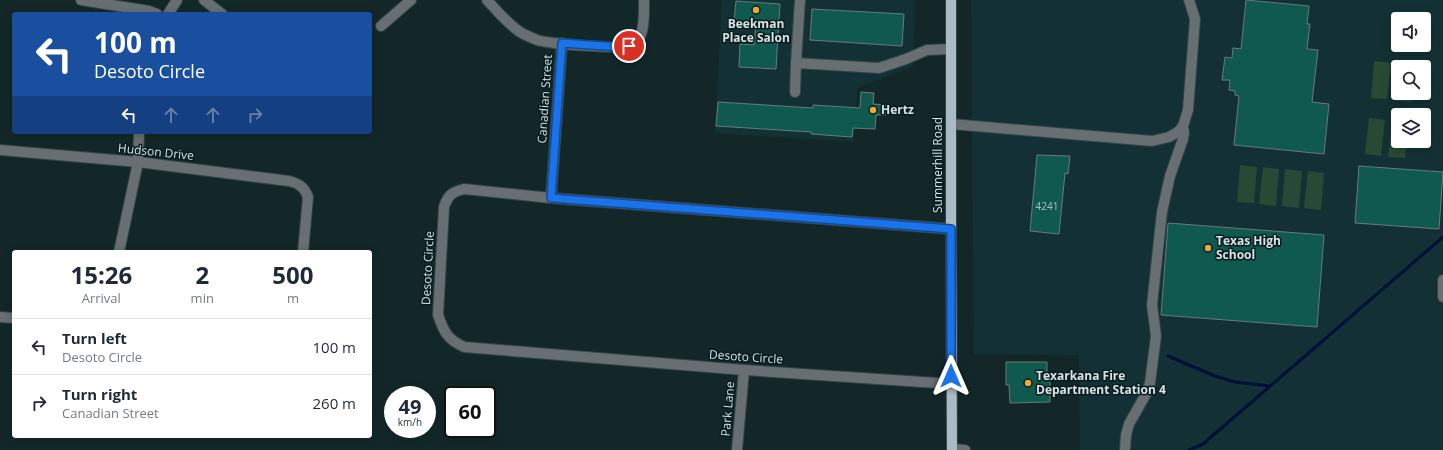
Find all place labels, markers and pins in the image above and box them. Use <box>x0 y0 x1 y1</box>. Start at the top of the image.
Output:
marker: Beekman Place Salon <box>751 5 761 15</box>
place label: Beekman Place Salon <box>722 15 790 46</box>
pin <box>612 29 646 63</box>
place label: Hertz <box>881 101 914 118</box>
marker: Hertz <box>868 105 878 115</box>
place label: Texas High School <box>1216 232 1281 263</box>
marker: Texas High School <box>1203 243 1213 253</box>
place label: Texarkana Fire Department Station 4 <box>1036 367 1166 398</box>
marker: Texarkana Fire Department Station 4 <box>1023 378 1033 388</box>

